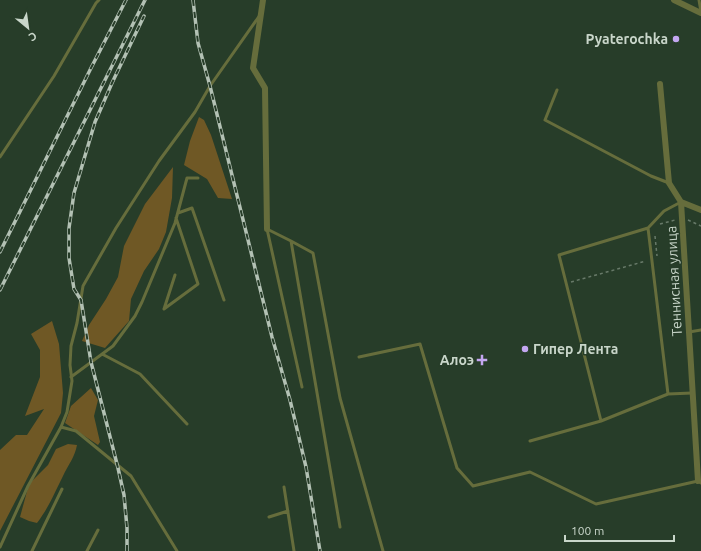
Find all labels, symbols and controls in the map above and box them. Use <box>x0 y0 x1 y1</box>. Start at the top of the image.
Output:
north arrow <box>8 8 48 48</box>
text: С <box>27 30 39 44</box>
place label: Pyaterochka <box>586 31 668 47</box>
marker: Pyaterochka <box>671 34 681 44</box>
street label: Теннисная улица <box>663 225 685 337</box>
place label: Гипер Лента <box>533 341 618 357</box>
marker: Гипер Лента <box>520 344 530 354</box>
place label: Алоэ <box>440 352 474 368</box>
marker: Алоэ <box>477 355 487 365</box>
scale bar <box>565 517 674 543</box>
text: 100 m <box>571 524 604 537</box>

